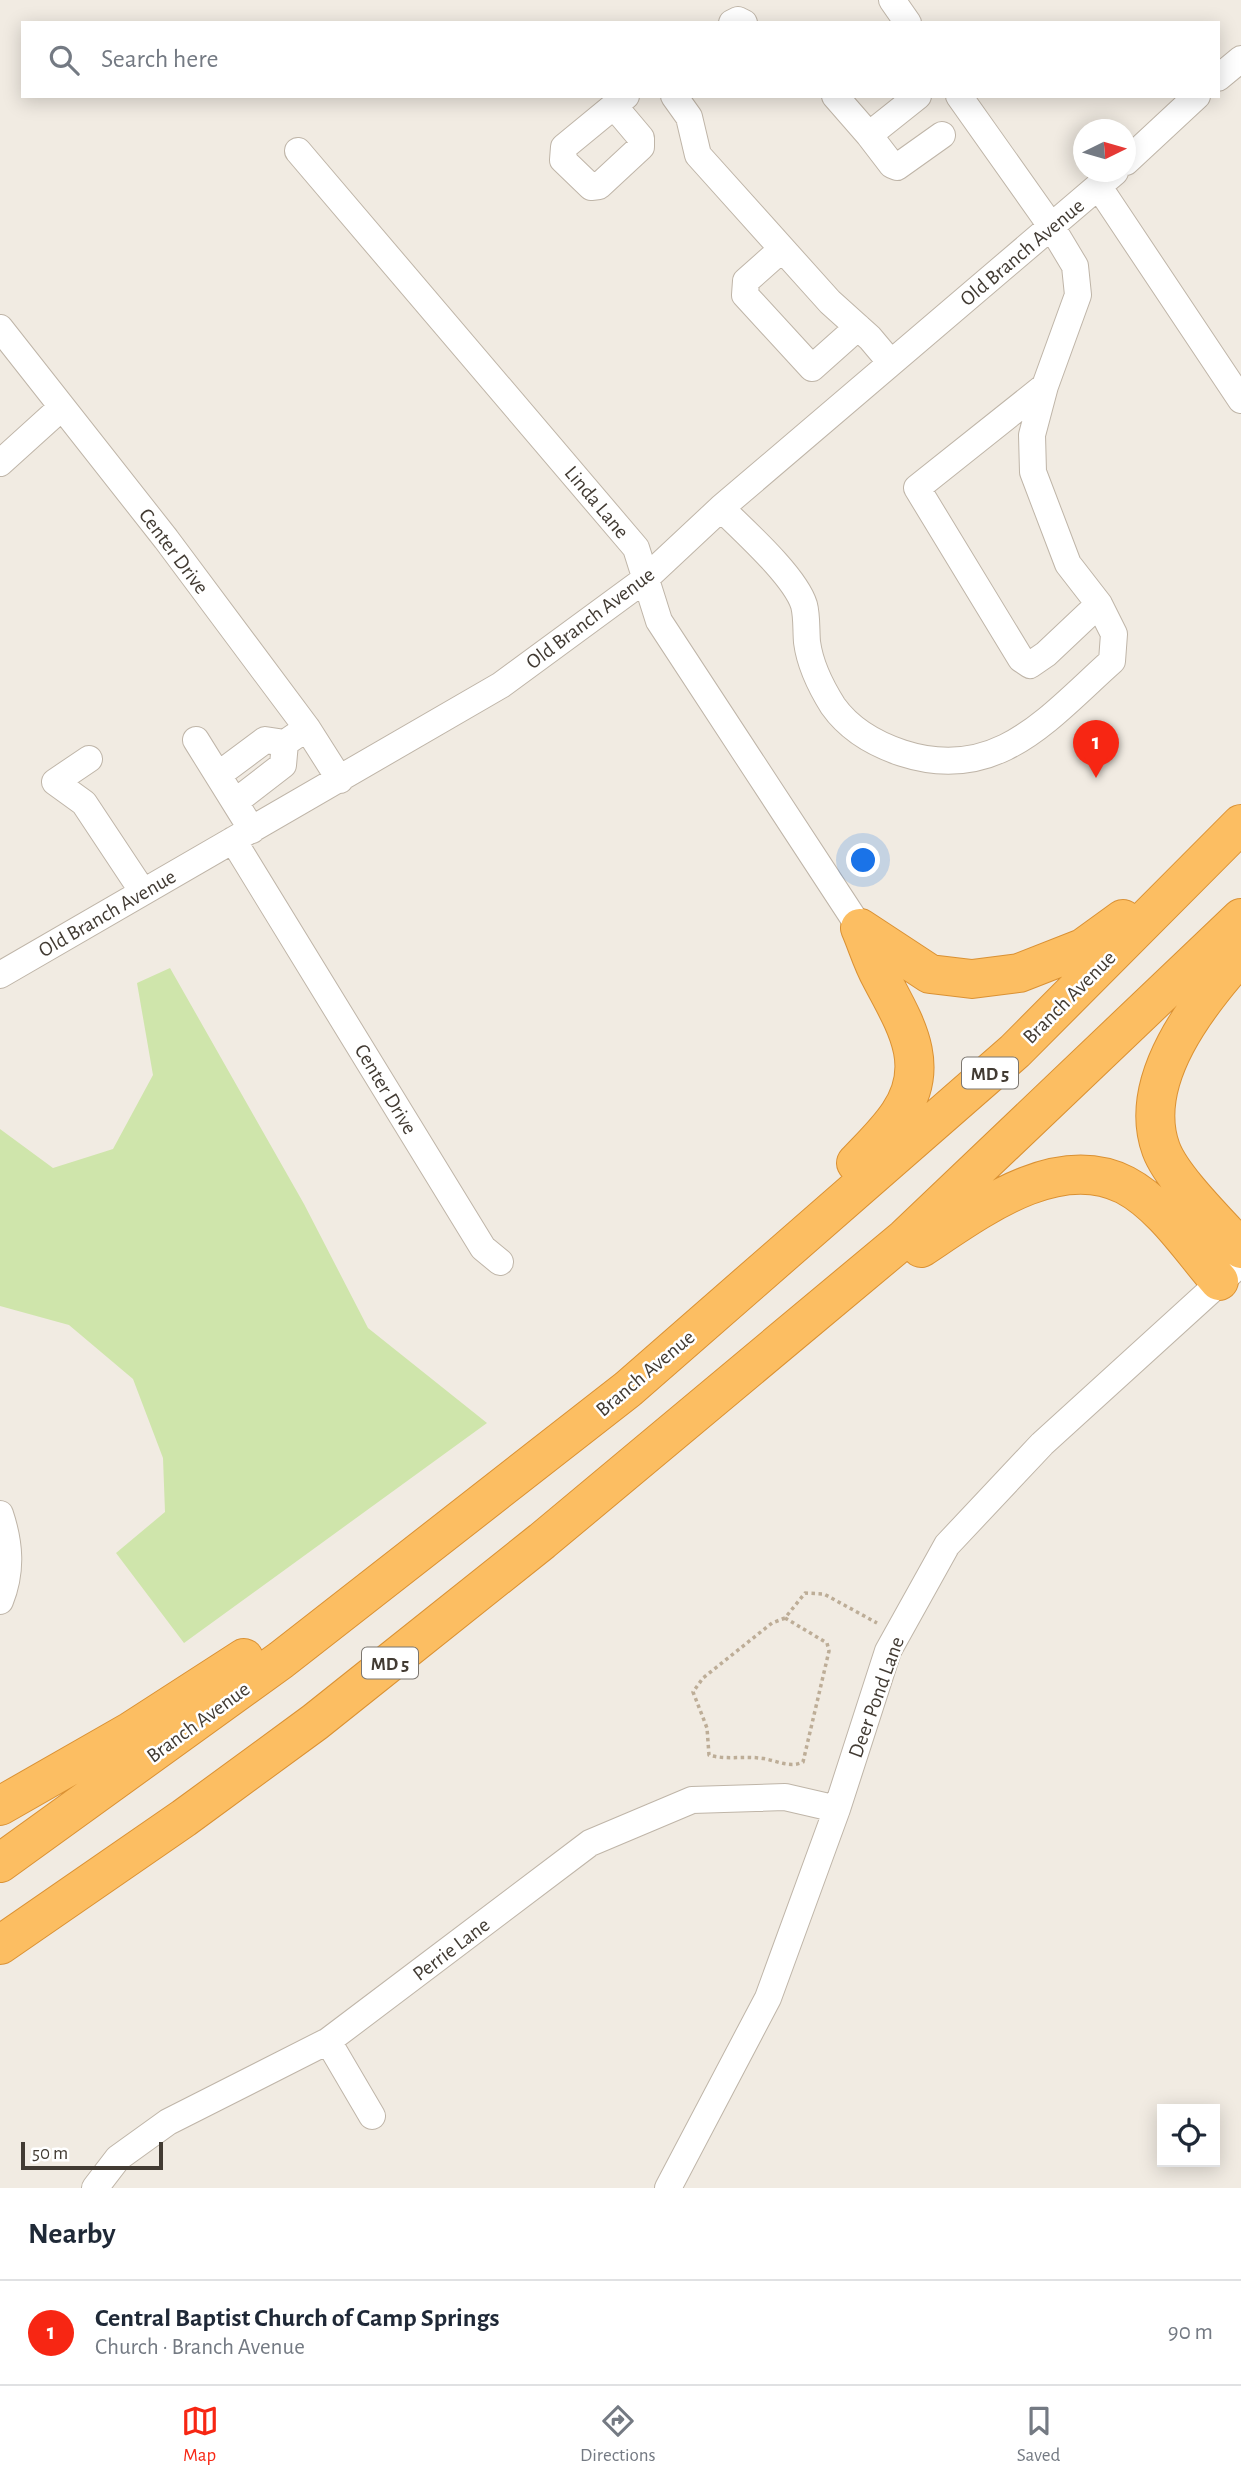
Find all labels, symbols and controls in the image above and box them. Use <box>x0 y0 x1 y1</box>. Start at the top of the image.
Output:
search box <box>21 21 1220 98</box>
icon: search <box>45 41 83 79</box>
text: Search here <box>101 46 219 72</box>
north arrow <box>1073 119 1136 182</box>
street label: Old Branch Avenue <box>956 195 1088 310</box>
street label: Linda Lane <box>560 462 633 543</box>
street label: Center Drive <box>135 505 212 598</box>
street label: Old Branch Avenue <box>522 564 658 673</box>
pin: 1 <box>1073 720 1119 778</box>
your location <box>846 843 880 877</box>
street label: Old Branch Avenue <box>35 866 179 961</box>
street label: Branch Avenue <box>1019 947 1120 1048</box>
street label: Center Drive <box>351 1041 421 1138</box>
road number: MD 5 <box>962 1058 1018 1088</box>
street label: Branch Avenue <box>592 1326 699 1421</box>
street label: Deer Pond Lane <box>845 1634 908 1761</box>
road number: MD 5 <box>362 1648 418 1679</box>
street label: Branch Avenue <box>143 1678 254 1767</box>
street label: Perrie Lane <box>409 1914 494 1985</box>
map controls <box>1157 2104 1220 2167</box>
button: locate <box>1157 2104 1220 2167</box>
scale bar <box>21 2139 163 2171</box>
text: 50 m <box>32 2144 68 2163</box>
text: Nearby <box>28 2219 116 2249</box>
text: Central Baptist Church of Camp Springs <box>95 2305 500 2331</box>
text: 1 <box>47 2321 55 2344</box>
text: 90 m <box>1168 2321 1213 2344</box>
text: Church · Branch Avenue <box>95 2336 305 2359</box>
tab: Map <box>181 2402 219 2467</box>
tab: Directions <box>580 2402 656 2467</box>
tab: Saved <box>1017 2402 1060 2467</box>

